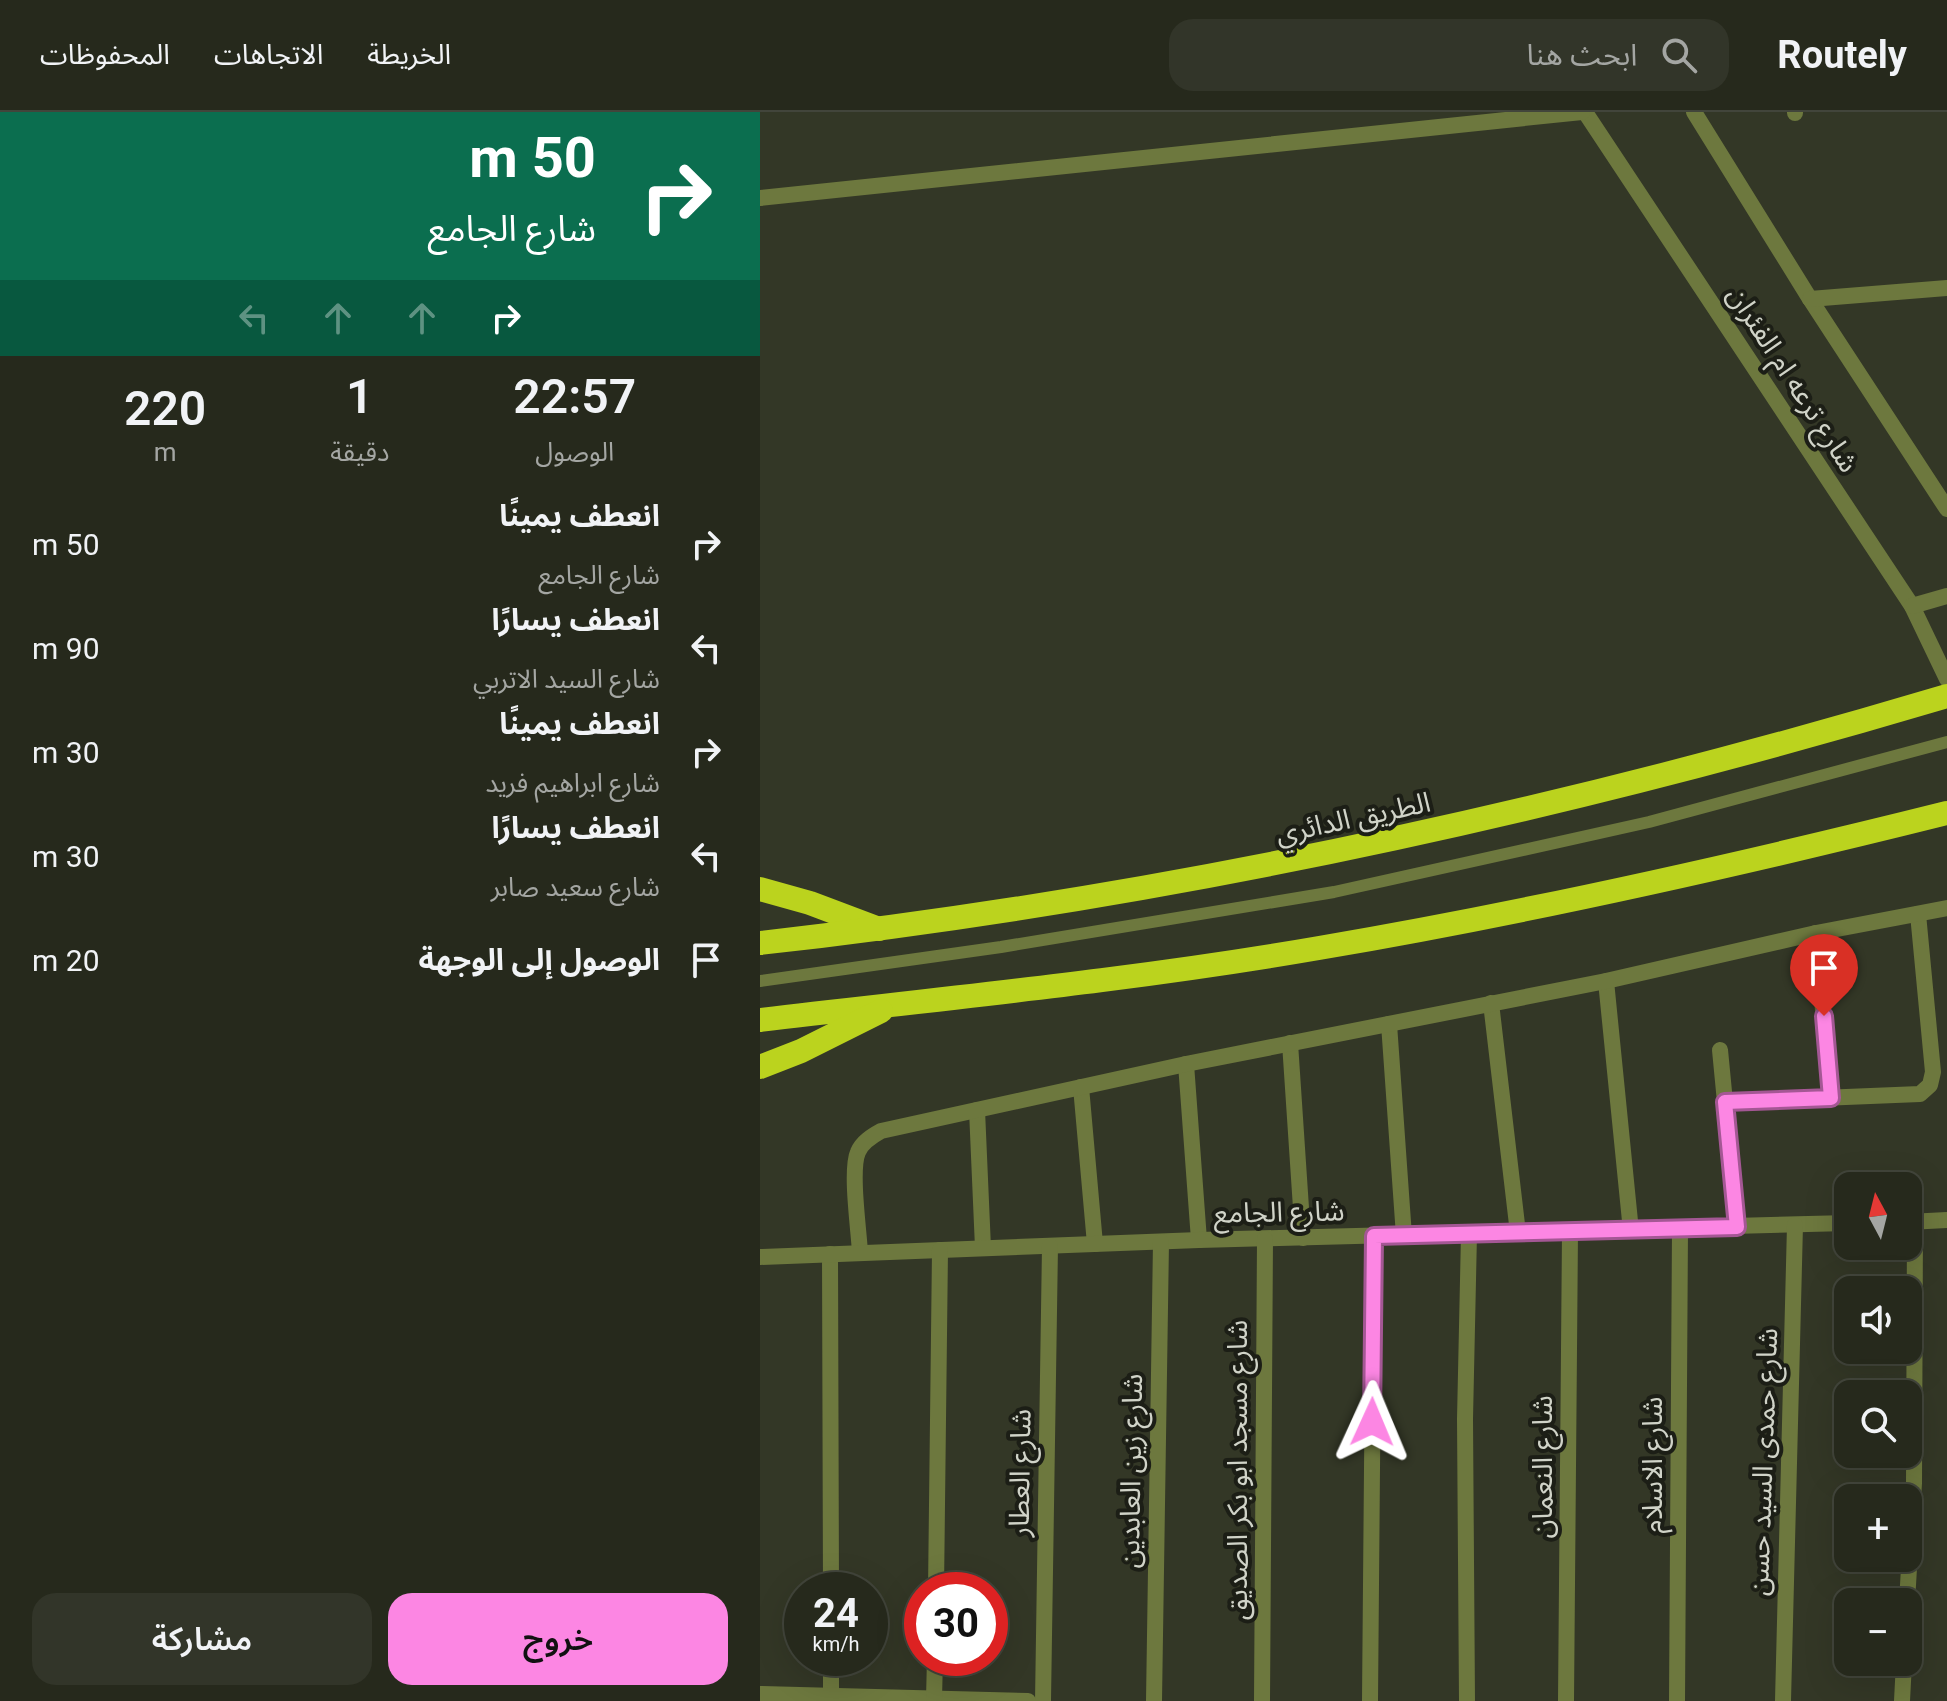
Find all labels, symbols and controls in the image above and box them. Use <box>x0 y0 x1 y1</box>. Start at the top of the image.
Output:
search box <box>1169 19 1729 91</box>
icon: search <box>1657 33 1701 77</box>
text: Routely <box>1777 33 1907 77</box>
text: ابحث هنا <box>1527 37 1637 72</box>
text: المحفوظات <box>40 38 170 71</box>
text: الاتجاهات <box>214 38 323 71</box>
text: الخريطة <box>367 38 451 71</box>
text: 50 m <box>469 125 596 191</box>
icon: right <box>624 144 728 248</box>
text: شارع الجامع <box>428 208 596 250</box>
street label: شارع ترعه ام الفئران <box>1717 280 1866 481</box>
icon: left <box>232 296 276 340</box>
icon: ahead <box>316 296 360 340</box>
icon: ahead <box>400 296 444 340</box>
icon: right <box>484 296 528 340</box>
text: 1 <box>346 368 373 425</box>
text: 22:57 <box>513 368 636 425</box>
text: 220 <box>124 380 206 437</box>
text: m <box>154 437 177 467</box>
text: دقيقة <box>330 437 389 467</box>
text: الوصول <box>535 437 614 467</box>
text: انعطف يمينًا <box>499 498 660 533</box>
icon: right <box>684 522 728 566</box>
text: 50 m <box>32 527 100 562</box>
text: شارع الجامع <box>538 560 660 590</box>
text: انعطف يسارًا <box>491 602 660 637</box>
icon: left <box>684 626 728 670</box>
text: 90 m <box>32 631 100 666</box>
text: شارع السيد الاتربي <box>473 664 660 694</box>
text: انعطف يمينًا <box>499 706 660 741</box>
icon: right <box>684 730 728 774</box>
text: 30 m <box>32 735 100 770</box>
text: شارع ابراهيم فريد <box>485 768 660 798</box>
street label: الطريق الدائري <box>1273 785 1434 855</box>
text: انعطف يسارًا <box>491 810 660 845</box>
icon: left <box>684 834 728 878</box>
text: 30 m <box>32 839 100 874</box>
text: شارع سعيد صابر <box>491 872 660 902</box>
pin <box>1790 934 1858 1016</box>
icon: arrive <box>684 938 728 982</box>
text: الوصول إلى الوجهة <box>419 942 660 977</box>
text: 20 m <box>32 943 100 978</box>
icon: arrive <box>1802 946 1846 990</box>
north arrow <box>1834 1172 1922 1260</box>
map controls <box>1834 1172 1922 1676</box>
street label: شارع الجامع <box>1213 1194 1345 1234</box>
button: sound <box>1834 1276 1922 1364</box>
street label: شارع مسجد ابو بكر الصديق <box>1221 1320 1258 1620</box>
street label: شارع حمدى السيد حسن <box>1742 1327 1788 1597</box>
street label: شارع زين العابدين <box>1113 1373 1153 1569</box>
position arrow <box>1330 1380 1414 1464</box>
button: search <box>1834 1380 1922 1468</box>
street label: شارع النعمان <box>1526 1395 1563 1539</box>
street label: شارع الاسلام <box>1636 1397 1673 1533</box>
street label: شارع العطار <box>1002 1409 1042 1539</box>
button: + <box>1834 1484 1922 1572</box>
speed limit sign: 30 <box>904 1572 1008 1676</box>
button: − <box>1834 1588 1922 1676</box>
text: 24 <box>813 1590 859 1637</box>
button: مشاركة <box>32 1593 372 1685</box>
button: خروج <box>388 1593 728 1685</box>
text: km/h <box>813 1632 859 1656</box>

